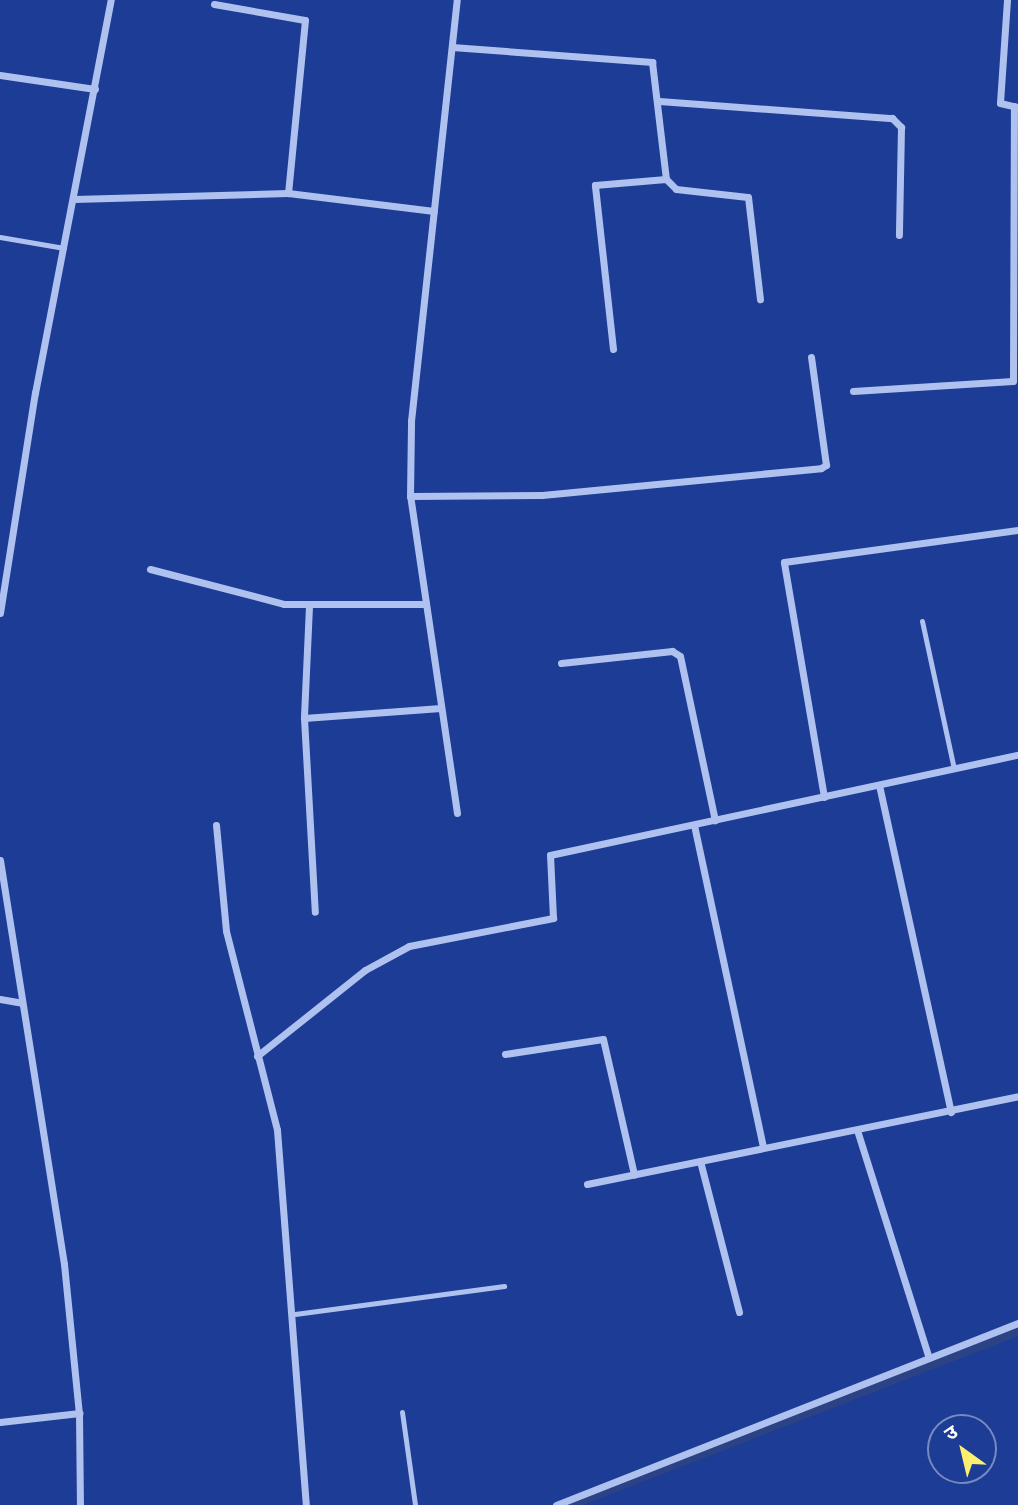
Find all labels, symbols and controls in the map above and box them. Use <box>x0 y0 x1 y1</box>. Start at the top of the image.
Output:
north arrow <box>927 1414 997 1484</box>
text: उ <box>941 1421 962 1445</box>

